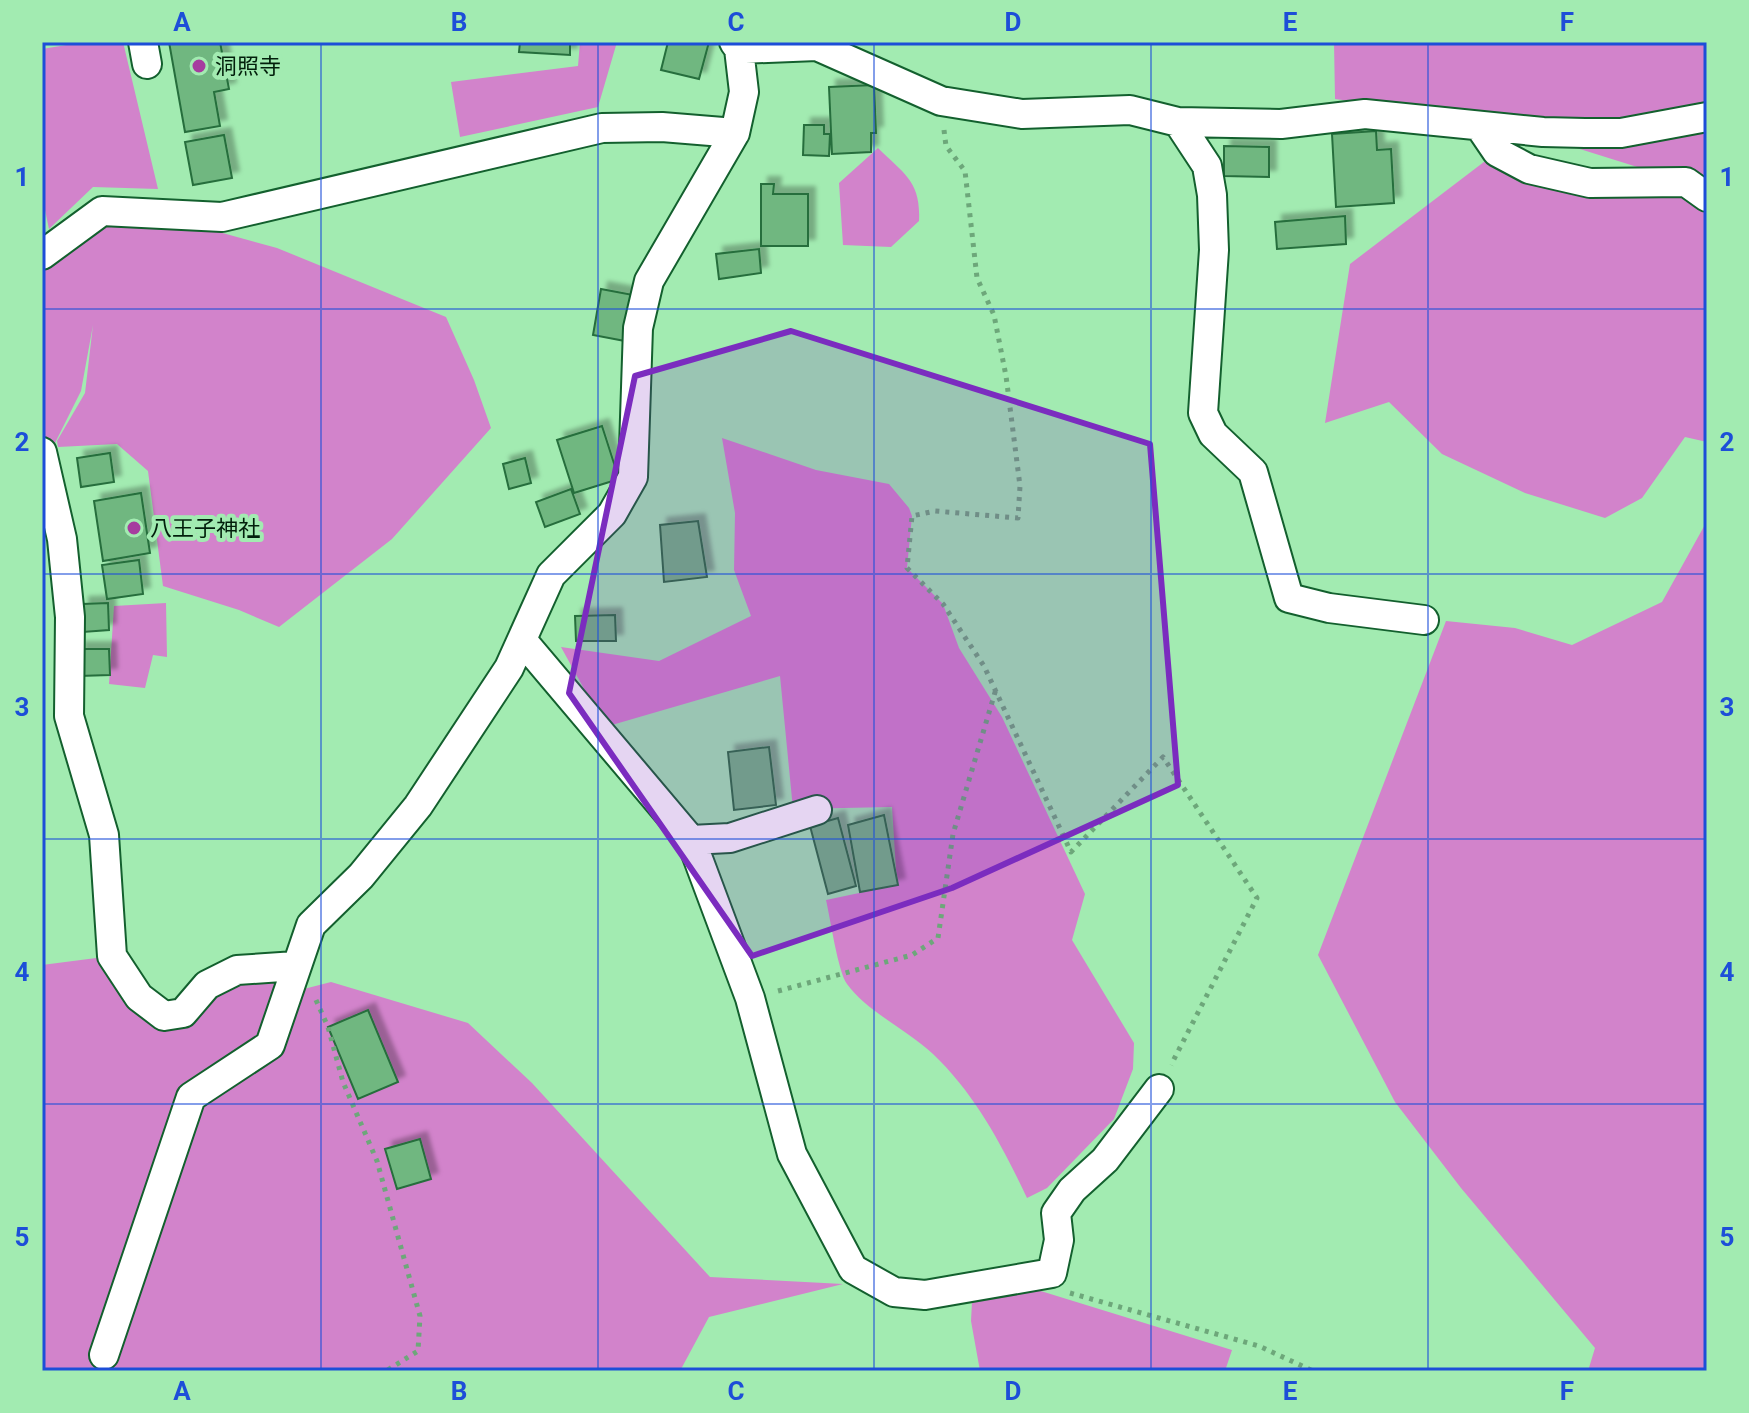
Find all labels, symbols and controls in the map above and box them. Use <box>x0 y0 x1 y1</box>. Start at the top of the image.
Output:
text: A <box>173 7 191 37</box>
text: B <box>451 7 467 37</box>
text: C <box>727 7 745 37</box>
text: D <box>1005 7 1021 37</box>
text: E <box>1283 7 1298 37</box>
text: F <box>1560 7 1574 37</box>
place label: 洞照寺 <box>215 54 281 79</box>
marker: 洞照寺 <box>190 57 208 75</box>
text: 1 <box>15 162 29 192</box>
text: 1 <box>1720 162 1734 192</box>
text: 2 <box>15 427 29 457</box>
text: 2 <box>1720 427 1734 457</box>
place label: 八王子神社 <box>150 516 260 541</box>
marker: 八王子神社 <box>125 519 143 537</box>
text: 3 <box>15 692 29 722</box>
text: 3 <box>1720 692 1734 722</box>
text: 4 <box>15 957 30 987</box>
text: 4 <box>1720 957 1735 987</box>
text: 5 <box>15 1222 29 1252</box>
text: 5 <box>1720 1222 1734 1252</box>
text: A <box>173 1376 191 1406</box>
text: B <box>451 1376 467 1406</box>
text: C <box>727 1376 745 1406</box>
text: D <box>1005 1376 1021 1406</box>
text: E <box>1283 1376 1298 1406</box>
text: F <box>1560 1376 1574 1406</box>

